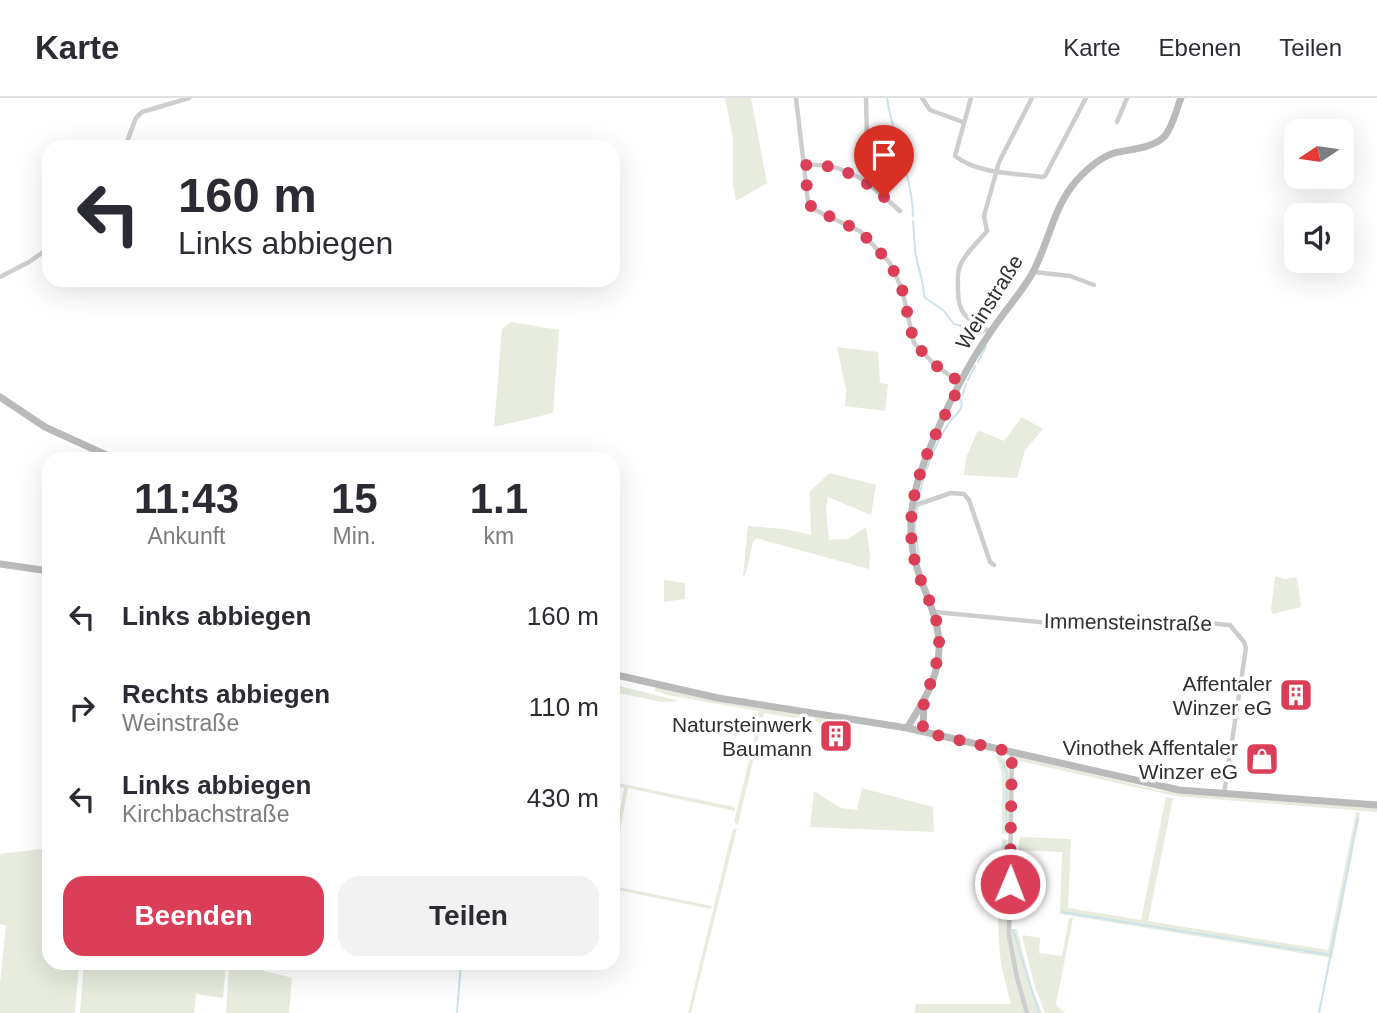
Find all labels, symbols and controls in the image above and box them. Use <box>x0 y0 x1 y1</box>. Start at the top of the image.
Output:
text: Karte <box>35 29 119 66</box>
text: Karte <box>1063 34 1121 61</box>
text: Ebenen <box>1159 34 1241 61</box>
text: Teilen <box>1279 34 1342 61</box>
north arrow <box>1284 119 1354 189</box>
map controls <box>1284 119 1354 273</box>
pin <box>854 125 914 197</box>
icon: arrive <box>865 136 903 174</box>
icon: left <box>63 168 154 259</box>
text: 160 m <box>178 168 317 222</box>
button: sound <box>1284 203 1354 273</box>
text: Links abbiegen <box>178 225 393 261</box>
street label: Weinstraße <box>951 251 1027 353</box>
text: 11:43 <box>134 475 239 522</box>
text: 15 <box>331 475 378 522</box>
text: 1.1 <box>470 475 528 522</box>
text: Ankunft <box>147 523 225 549</box>
text: Min. <box>333 523 376 549</box>
text: km <box>484 523 514 549</box>
icon: left <box>63 598 101 636</box>
text: Links abbiegen <box>122 601 311 631</box>
text: 160 m <box>527 601 599 631</box>
street label: Immensteinstraße <box>1044 609 1212 635</box>
place label: Affentaler Winzer eG <box>1173 672 1272 719</box>
building icon: Affentaler Winzer eG <box>1277 676 1315 714</box>
text: Rechts abbiegen <box>122 679 330 709</box>
icon: right <box>63 689 101 727</box>
text: 110 m <box>529 692 599 722</box>
text: Weinstraße <box>122 710 239 736</box>
place label: Natursteinwerk Baumann <box>672 713 812 760</box>
building icon: Natursteinwerk Baumann <box>817 717 855 755</box>
place label: Vinothek Affentaler Winzer eG <box>1062 736 1238 783</box>
shop icon: Vinothek Affentaler Winzer eG <box>1243 740 1281 778</box>
text: Links abbiegen <box>122 770 311 800</box>
icon: left <box>63 780 101 818</box>
text: 430 m <box>527 783 599 813</box>
text: Kirchbachstraße <box>122 801 289 827</box>
position arrow <box>973 847 1047 921</box>
button: Beenden <box>63 876 324 956</box>
button: Teilen <box>338 876 599 956</box>

